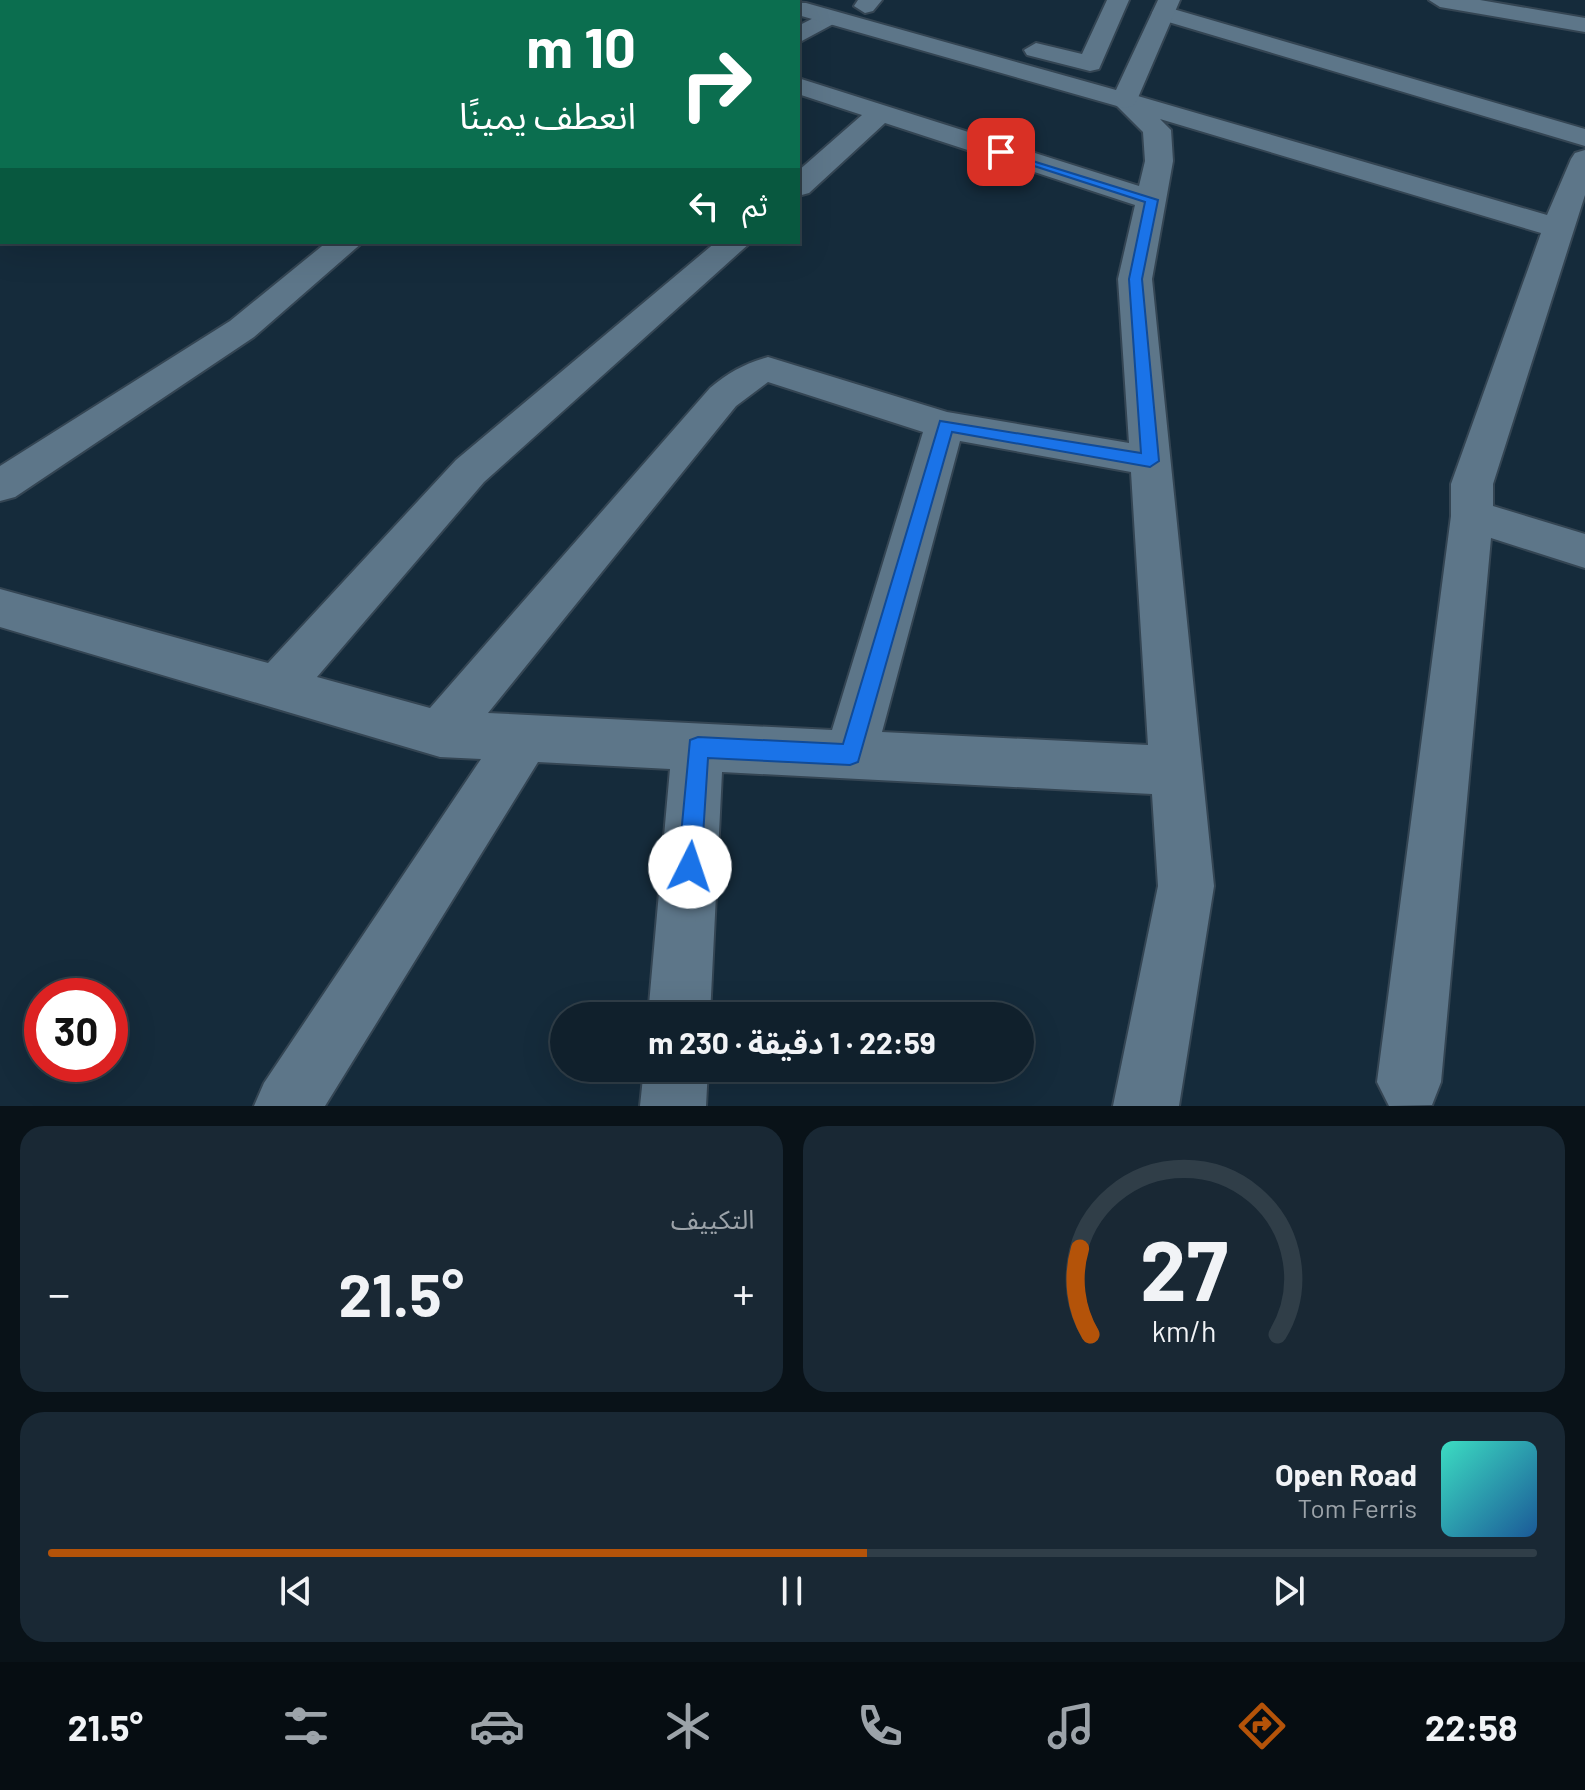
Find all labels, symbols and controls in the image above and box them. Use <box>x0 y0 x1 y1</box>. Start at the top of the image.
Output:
text: 10 m <box>526 12 636 79</box>
icon: right <box>664 32 768 136</box>
text: انعطف يمينًا <box>459 93 636 136</box>
pin <box>967 118 1035 186</box>
icon: arrive <box>979 130 1023 174</box>
icon: left <box>682 184 726 228</box>
text: ثم <box>742 186 768 222</box>
position arrow <box>648 825 732 909</box>
speed limit sign: 30 <box>24 978 128 1082</box>
text: 22:59 · 1 دقيقة · 230 m <box>648 1024 936 1060</box>
text: التكييف <box>671 1203 755 1234</box>
text: 27 <box>1140 1218 1228 1318</box>
text: 21.5° <box>338 1257 464 1329</box>
text: − <box>48 1266 70 1319</box>
text: + <box>733 1266 755 1319</box>
text: km/h <box>1151 1313 1216 1348</box>
text: Open Road <box>1275 1456 1417 1492</box>
text: Tom Ferris <box>1298 1492 1417 1523</box>
icon: previous <box>274 1569 318 1613</box>
icon: pause <box>770 1569 814 1613</box>
icon: next <box>1267 1569 1311 1613</box>
icon: filters <box>278 1698 334 1754</box>
icon: car <box>469 1698 525 1754</box>
icon: climate <box>660 1698 716 1754</box>
icon: phone <box>852 1698 908 1754</box>
icon: music <box>1043 1698 1099 1754</box>
icon: directions <box>1234 1698 1290 1754</box>
text: 21.5° <box>68 1705 143 1748</box>
text: 22:58 <box>1425 1705 1517 1748</box>

